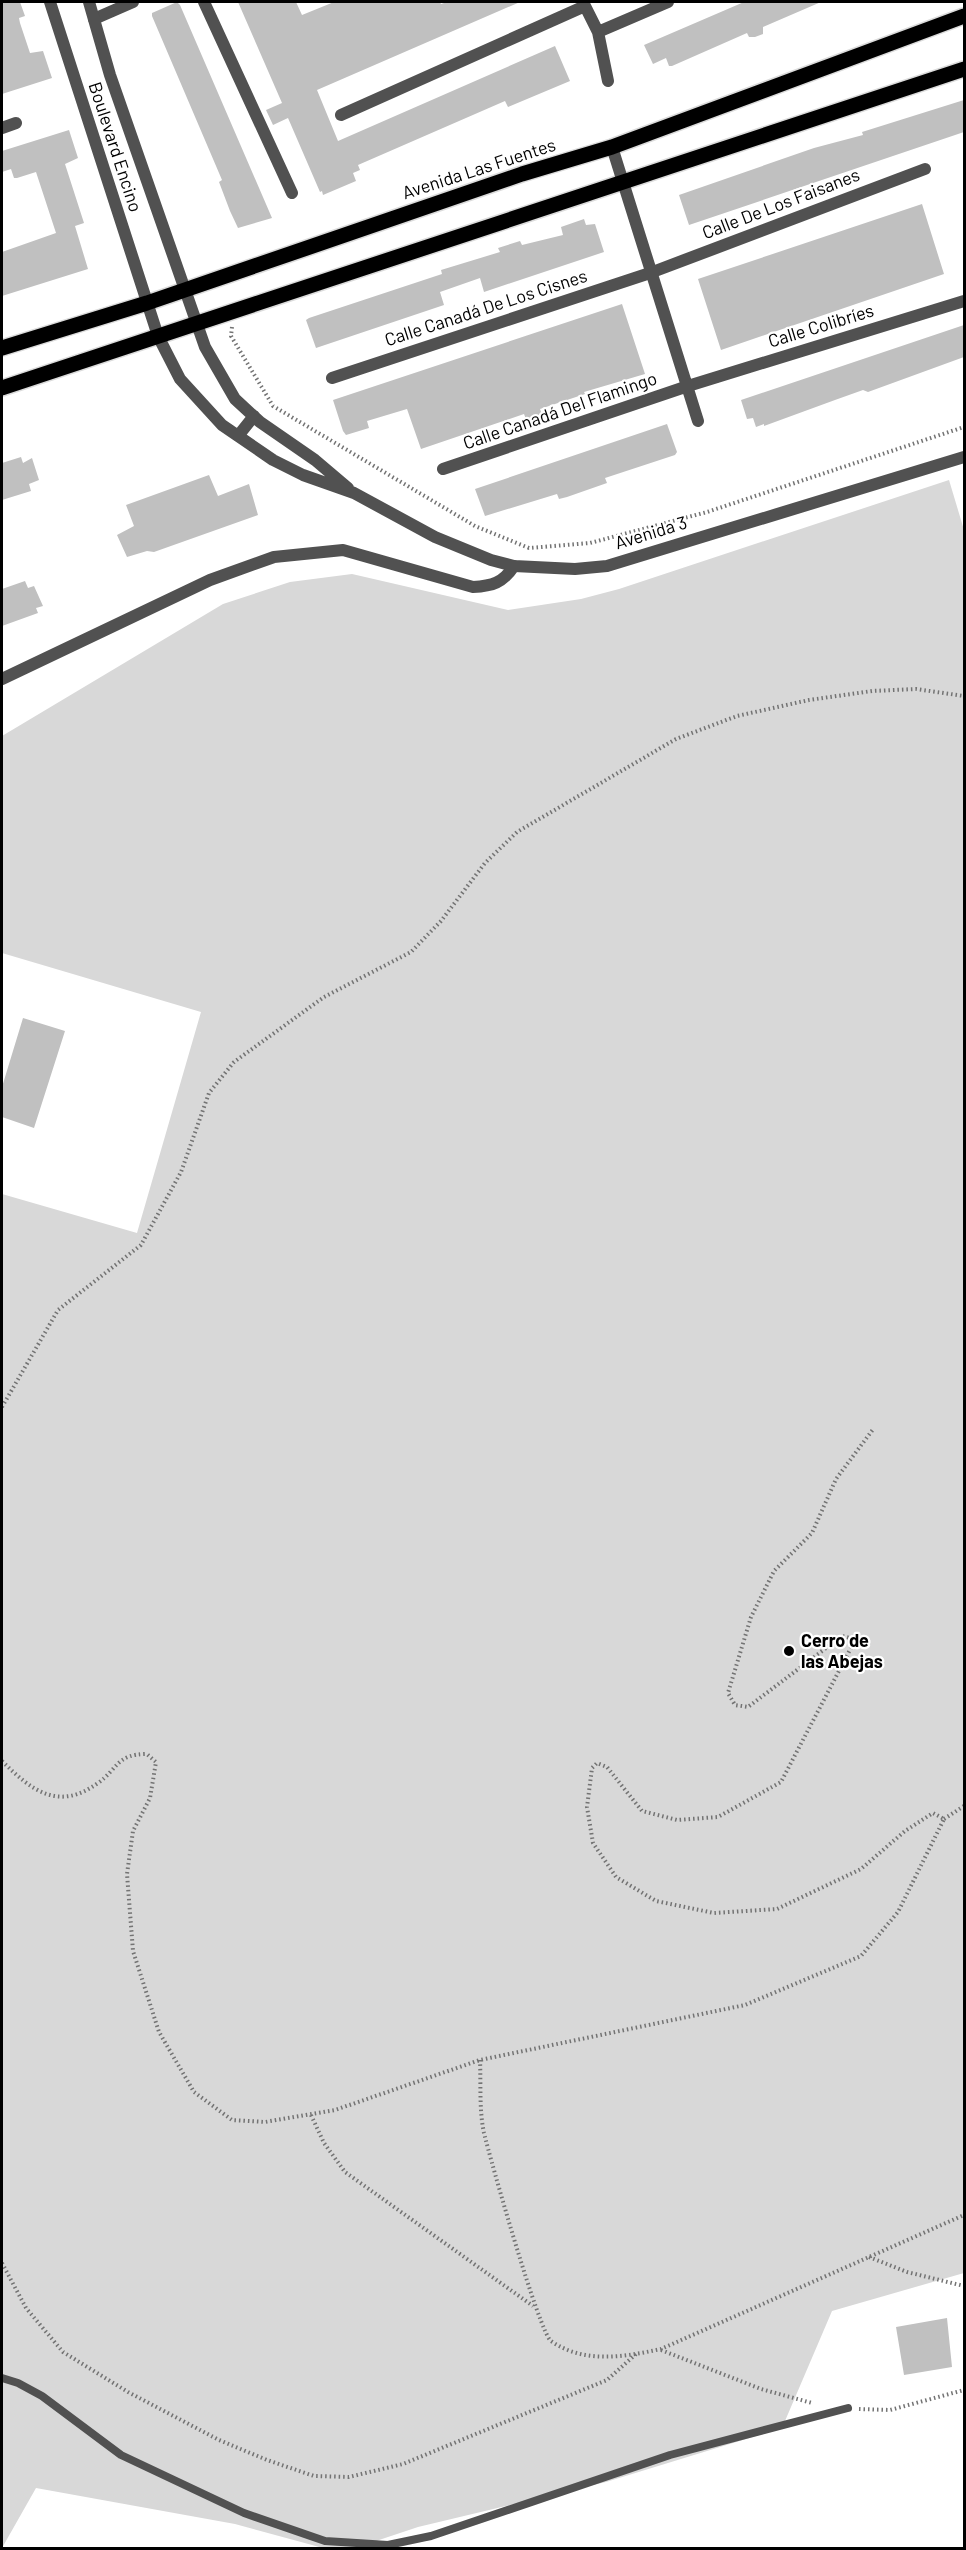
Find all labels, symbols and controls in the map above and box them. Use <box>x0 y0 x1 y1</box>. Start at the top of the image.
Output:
street label: Boulevard Encino <box>85 79 147 215</box>
street label: Avenida Las Fuentes <box>399 133 558 203</box>
street label: Calle De Los Faisanes <box>699 163 863 243</box>
street label: Calle Canadá De Los Cisnes <box>382 264 590 350</box>
street label: Calle Colibríes <box>765 299 876 352</box>
street label: Calle Canadá Del Flamingo <box>460 367 660 454</box>
street label: Avenida 3 <box>612 511 690 553</box>
place label: Cerro de las Abejas <box>801 1629 883 1672</box>
marker: Cerro de las Abejas <box>782 1644 796 1658</box>

